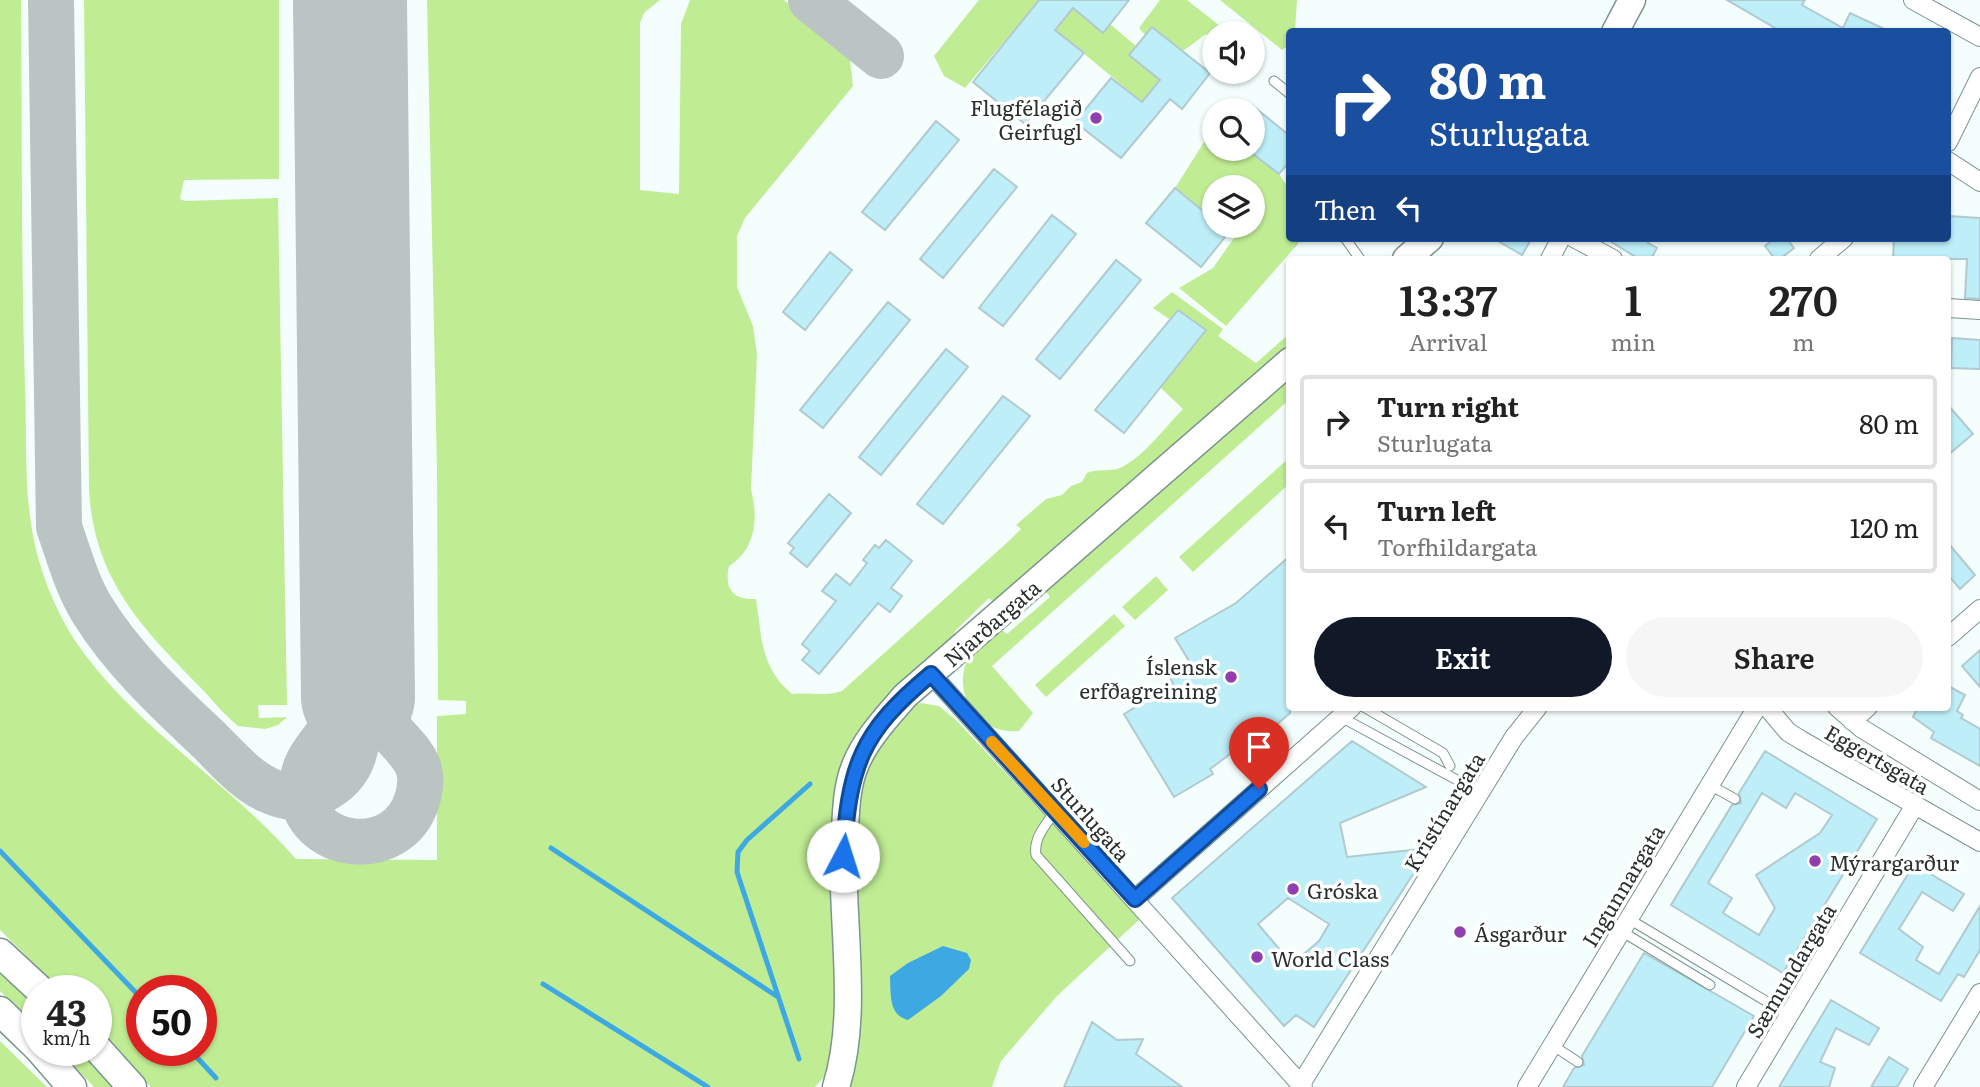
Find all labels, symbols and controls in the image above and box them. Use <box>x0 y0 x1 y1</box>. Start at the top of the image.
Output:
map controls <box>1202 21 1265 238</box>
button: sound <box>1202 21 1265 84</box>
text: 80 m <box>1429 41 1547 114</box>
icon: right <box>1314 56 1405 147</box>
place label: Flugfélagið Geirfugl <box>970 91 1082 146</box>
button: search <box>1202 98 1265 161</box>
text: Sturlugata <box>1429 108 1589 156</box>
marker: Flugfélagið Geirfugl <box>1088 110 1104 126</box>
button: layers <box>1202 175 1265 238</box>
text: Then <box>1314 189 1376 228</box>
icon: left <box>1390 189 1428 227</box>
text: 13:37 <box>1399 267 1497 329</box>
text: 1 <box>1625 267 1642 329</box>
text: 270 <box>1769 267 1838 329</box>
text: Arrival <box>1409 324 1488 358</box>
text: min <box>1611 324 1656 358</box>
text: m <box>1792 324 1815 358</box>
text: Turn right <box>1377 386 1519 425</box>
icon: right <box>1318 403 1356 441</box>
text: 80 m <box>1859 403 1919 442</box>
text: Sturlugata <box>1377 425 1492 459</box>
text: Turn left <box>1377 490 1496 529</box>
icon: left <box>1318 507 1356 545</box>
text: 120 m <box>1850 507 1919 546</box>
text: Torfhildargata <box>1377 529 1537 563</box>
street label: Njarðargata <box>936 571 1047 673</box>
button: Exit <box>1314 617 1612 697</box>
button: Share <box>1626 617 1923 697</box>
place label: Íslensk erfðagreining <box>1079 650 1217 705</box>
marker: Íslensk erfðagreining <box>1223 669 1239 685</box>
street label: Eggertsgata <box>1820 715 1937 801</box>
pin <box>1229 717 1289 789</box>
icon: arrive <box>1240 728 1278 766</box>
street label: Kristínargata <box>1395 745 1491 877</box>
street label: Sturlugata <box>1045 769 1139 868</box>
street label: Ingunnargata <box>1573 817 1671 952</box>
position arrow <box>806 819 880 893</box>
place label: Mýrargarður <box>1829 846 1959 877</box>
marker: Mýrargarður <box>1807 853 1823 869</box>
place label: Gróska <box>1307 874 1379 905</box>
marker: Gróska <box>1285 881 1301 897</box>
street label: Sæmundargata <box>1738 896 1843 1043</box>
place label: Ásgarður <box>1474 917 1567 948</box>
marker: Ásgarður <box>1452 924 1468 940</box>
place label: World Class <box>1271 942 1389 973</box>
marker: World Class <box>1249 949 1265 965</box>
speed limit sign: 50 <box>126 975 217 1066</box>
text: 43 <box>46 985 87 1037</box>
text: km/h <box>43 1024 90 1051</box>

